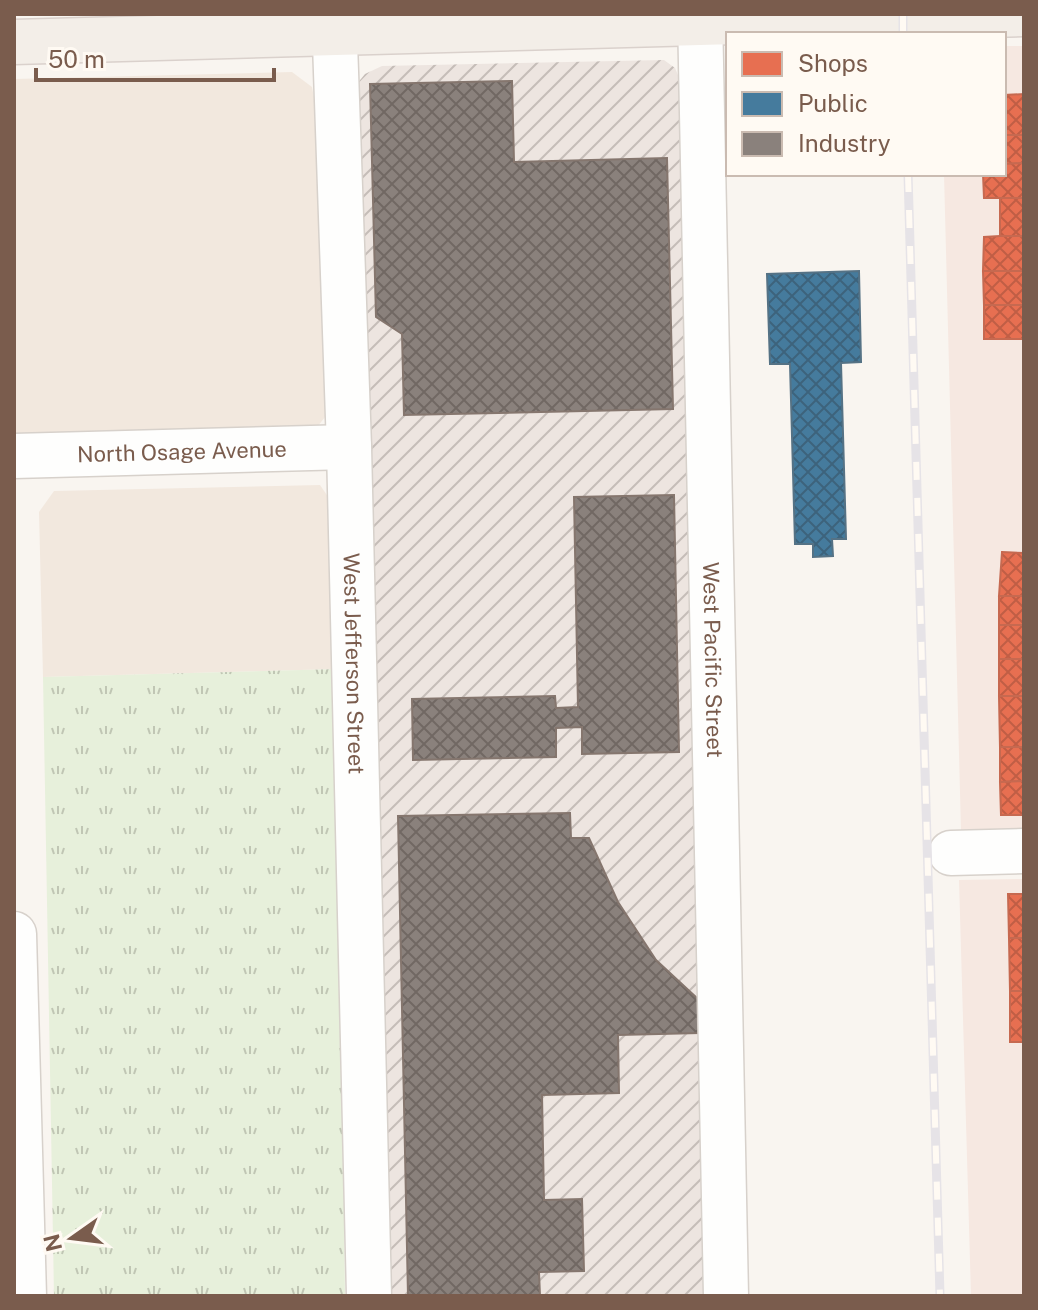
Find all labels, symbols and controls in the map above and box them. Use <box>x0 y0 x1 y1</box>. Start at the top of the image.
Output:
scale bar <box>36 32 274 82</box>
legend <box>726 32 1006 176</box>
text: 50 m <box>48 45 105 73</box>
text: Shops <box>798 49 868 77</box>
text: Public <box>798 89 868 117</box>
text: Industry <box>798 129 891 157</box>
street label: North Osage Avenue <box>77 436 287 467</box>
street label: West Jefferson Street <box>338 553 370 775</box>
street label: West Pacific Street <box>698 562 728 758</box>
north arrow <box>32 1198 112 1278</box>
text: N <box>38 1231 67 1254</box>

